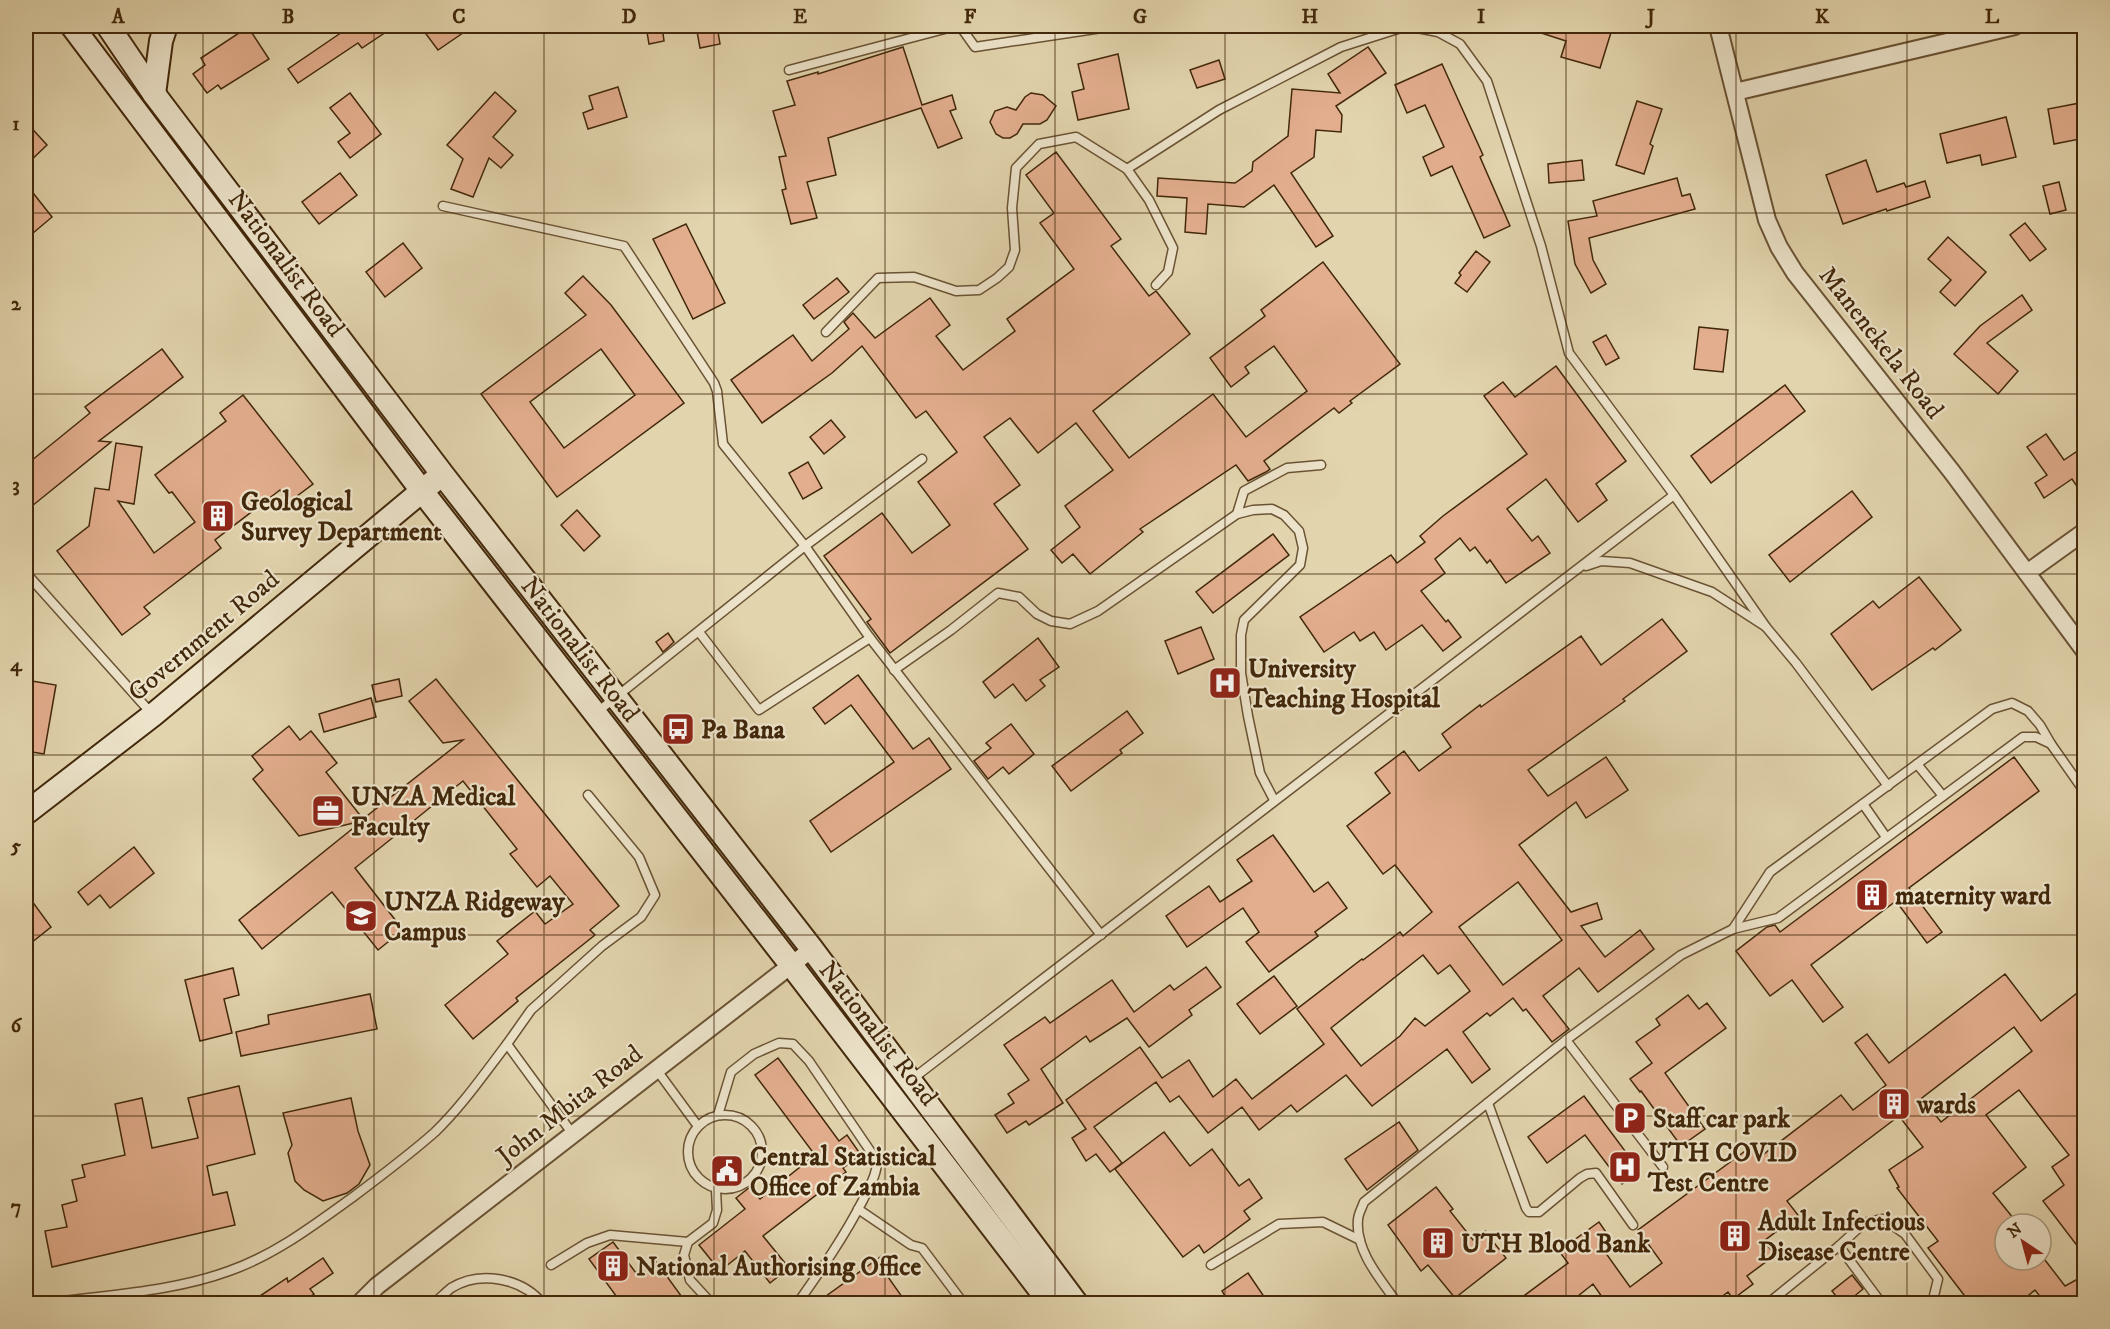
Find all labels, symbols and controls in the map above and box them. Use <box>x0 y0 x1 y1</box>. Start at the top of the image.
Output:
text: A <box>111 5 126 30</box>
text: B <box>282 5 294 30</box>
text: C <box>452 5 466 30</box>
text: D <box>622 5 637 30</box>
text: E <box>793 5 807 30</box>
text: F <box>964 5 977 30</box>
text: G <box>1133 5 1147 30</box>
text: H <box>1302 5 1319 30</box>
text: I <box>1477 5 1485 30</box>
text: J <box>1645 5 1655 30</box>
text: K <box>1815 5 1830 30</box>
text: L <box>1985 5 2000 30</box>
text: 1 <box>12 112 20 137</box>
street label: Nationalist Road <box>220 184 352 344</box>
street label: Manenekela Road <box>1811 260 1951 426</box>
text: 2 <box>11 292 22 317</box>
text: 3 <box>12 473 20 498</box>
place label: Geological Survey Department <box>241 486 442 549</box>
building icon: Geological Survey Department <box>200 498 236 534</box>
street label: Government Road <box>121 563 286 709</box>
street label: Nationalist Road <box>513 571 647 729</box>
text: 4 <box>10 653 23 678</box>
place label: University Teaching Hospital <box>1247 653 1441 716</box>
hospital icon: University Teaching Hospital <box>1207 665 1243 701</box>
bus stop icon: Pa Bana <box>660 711 696 747</box>
place label: Pa Bana <box>701 714 786 747</box>
place label: UNZA Medical Faculty <box>351 781 516 844</box>
office icon: UNZA Medical Faculty <box>310 793 346 829</box>
text: 5 <box>10 834 21 859</box>
building icon: maternity ward <box>1854 877 1890 913</box>
place label: maternity ward <box>1895 880 2052 913</box>
place label: UNZA Ridgeway Campus <box>384 886 565 949</box>
school or university icon: UNZA Ridgeway Campus <box>343 898 379 934</box>
street label: Nationalist Road <box>811 955 945 1113</box>
text: 6 <box>11 1014 23 1039</box>
street label: John Mbita Road <box>489 1038 650 1174</box>
building icon: wards <box>1876 1086 1912 1122</box>
place label: wards <box>1916 1089 1976 1122</box>
parking icon: Staff car park <box>1612 1100 1648 1136</box>
place label: Staff car park <box>1653 1103 1791 1136</box>
place label: UTH COVID Test Centre <box>1647 1137 1797 1200</box>
place label: Central Statistical Office of Zambia <box>750 1141 937 1204</box>
hospital icon: UTH COVID Test Centre <box>1607 1149 1643 1185</box>
public building icon: Central Statistical Office of Zambia <box>709 1153 745 1189</box>
text: 7 <box>11 1195 21 1220</box>
place label: Adult Infectious Disease Centre <box>1757 1206 1925 1269</box>
north arrow <box>1993 1212 2053 1272</box>
building icon: Adult Infectious Disease Centre <box>1717 1218 1753 1254</box>
text: N <box>2004 1219 2026 1243</box>
building icon: UTH Blood Bank <box>1420 1225 1456 1261</box>
place label: UTH Blood Bank <box>1461 1228 1651 1261</box>
building icon: National Authorising Office <box>595 1248 631 1284</box>
place label: National Authorising Office <box>636 1251 921 1284</box>

